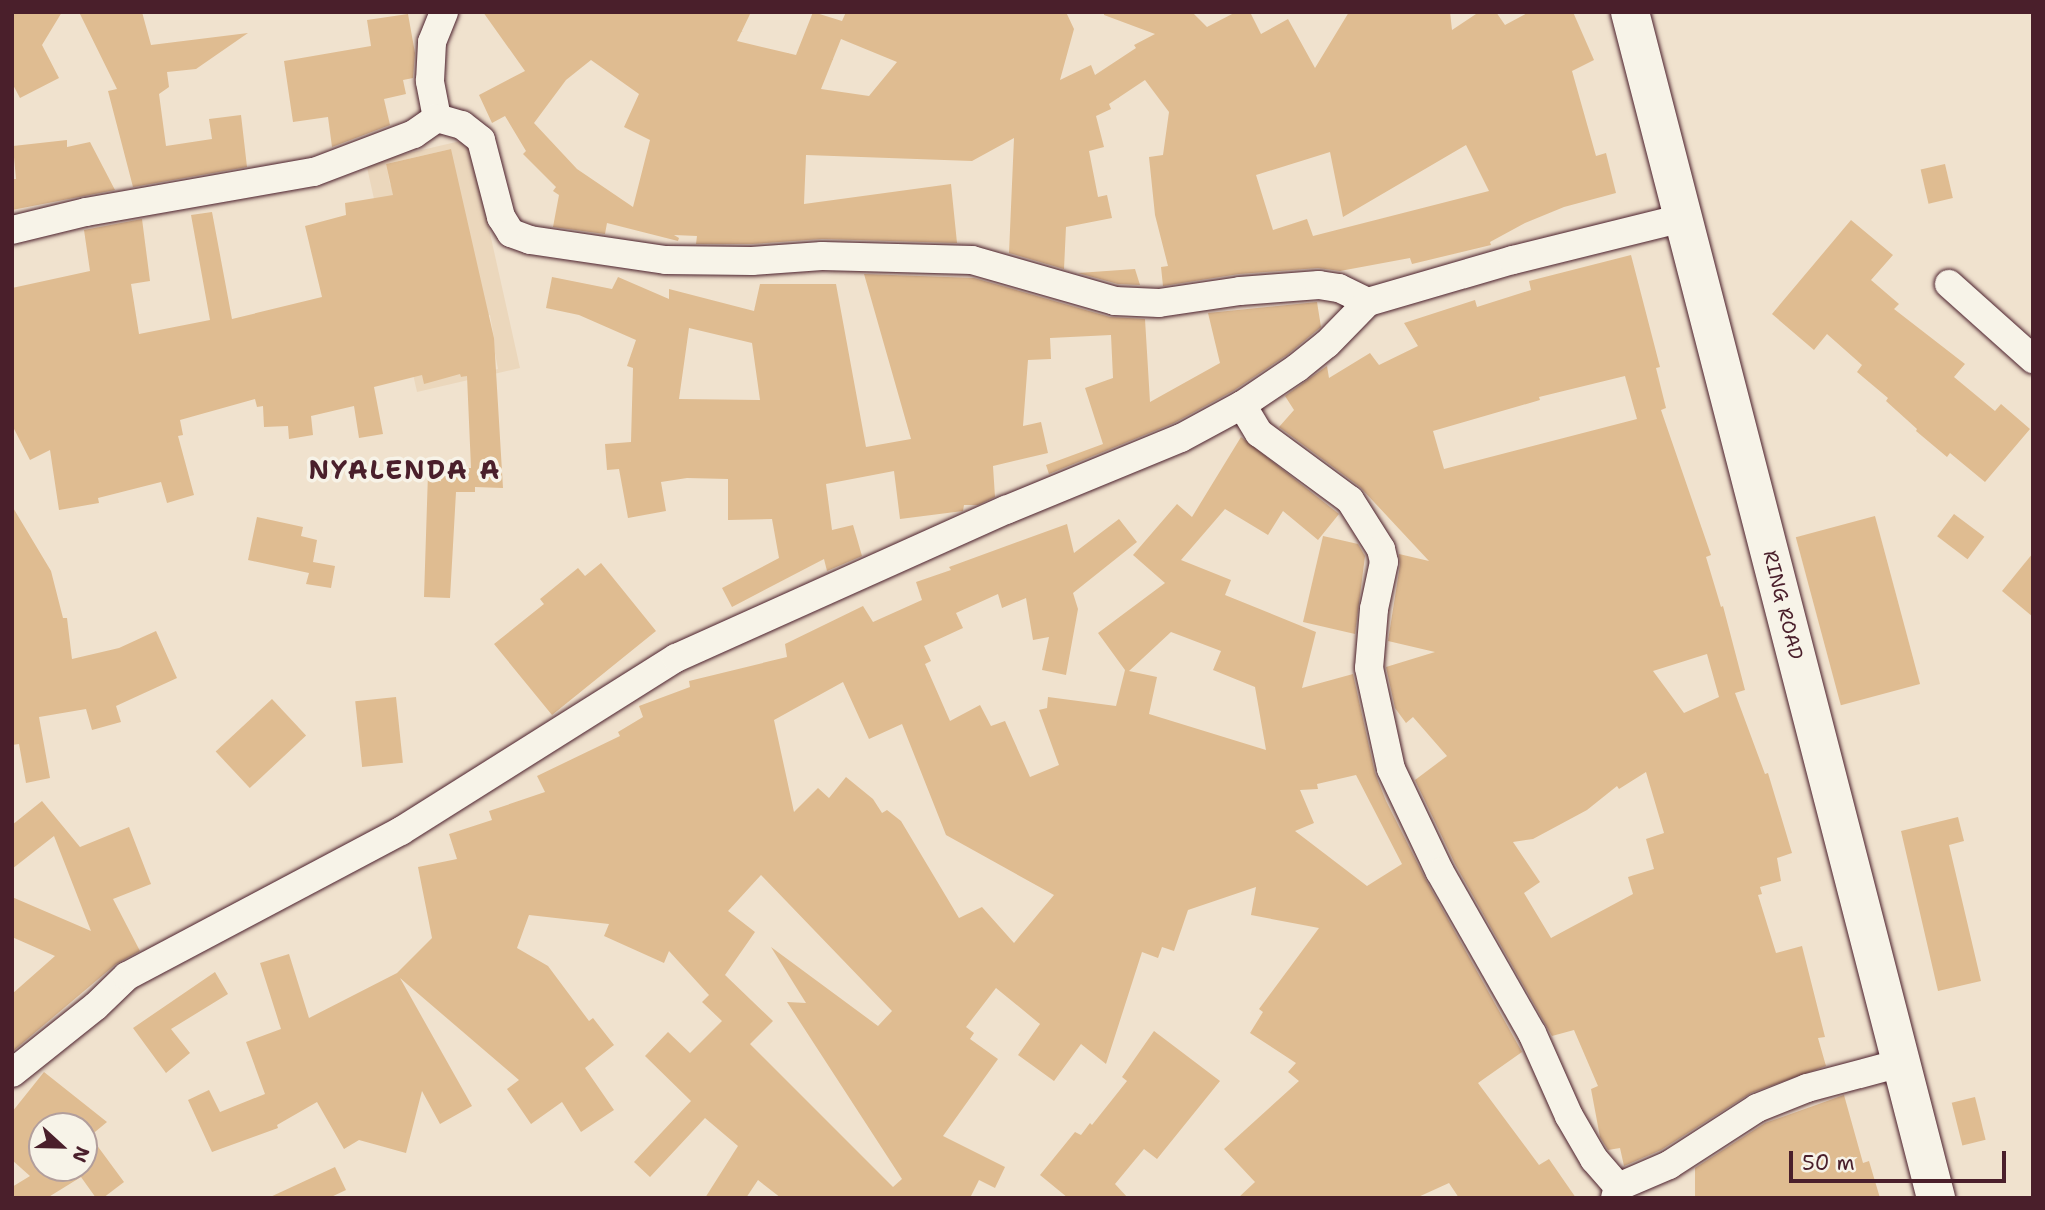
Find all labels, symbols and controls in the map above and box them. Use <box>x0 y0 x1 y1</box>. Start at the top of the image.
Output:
district label: NYALENDA A <box>310 454 500 486</box>
street label: RING ROAD <box>1758 548 1808 662</box>
north arrow <box>28 1112 98 1182</box>
scale bar <box>1793 1136 2010 1180</box>
text: N <box>67 1143 95 1166</box>
text: 50 m <box>1802 1149 1855 1177</box>

